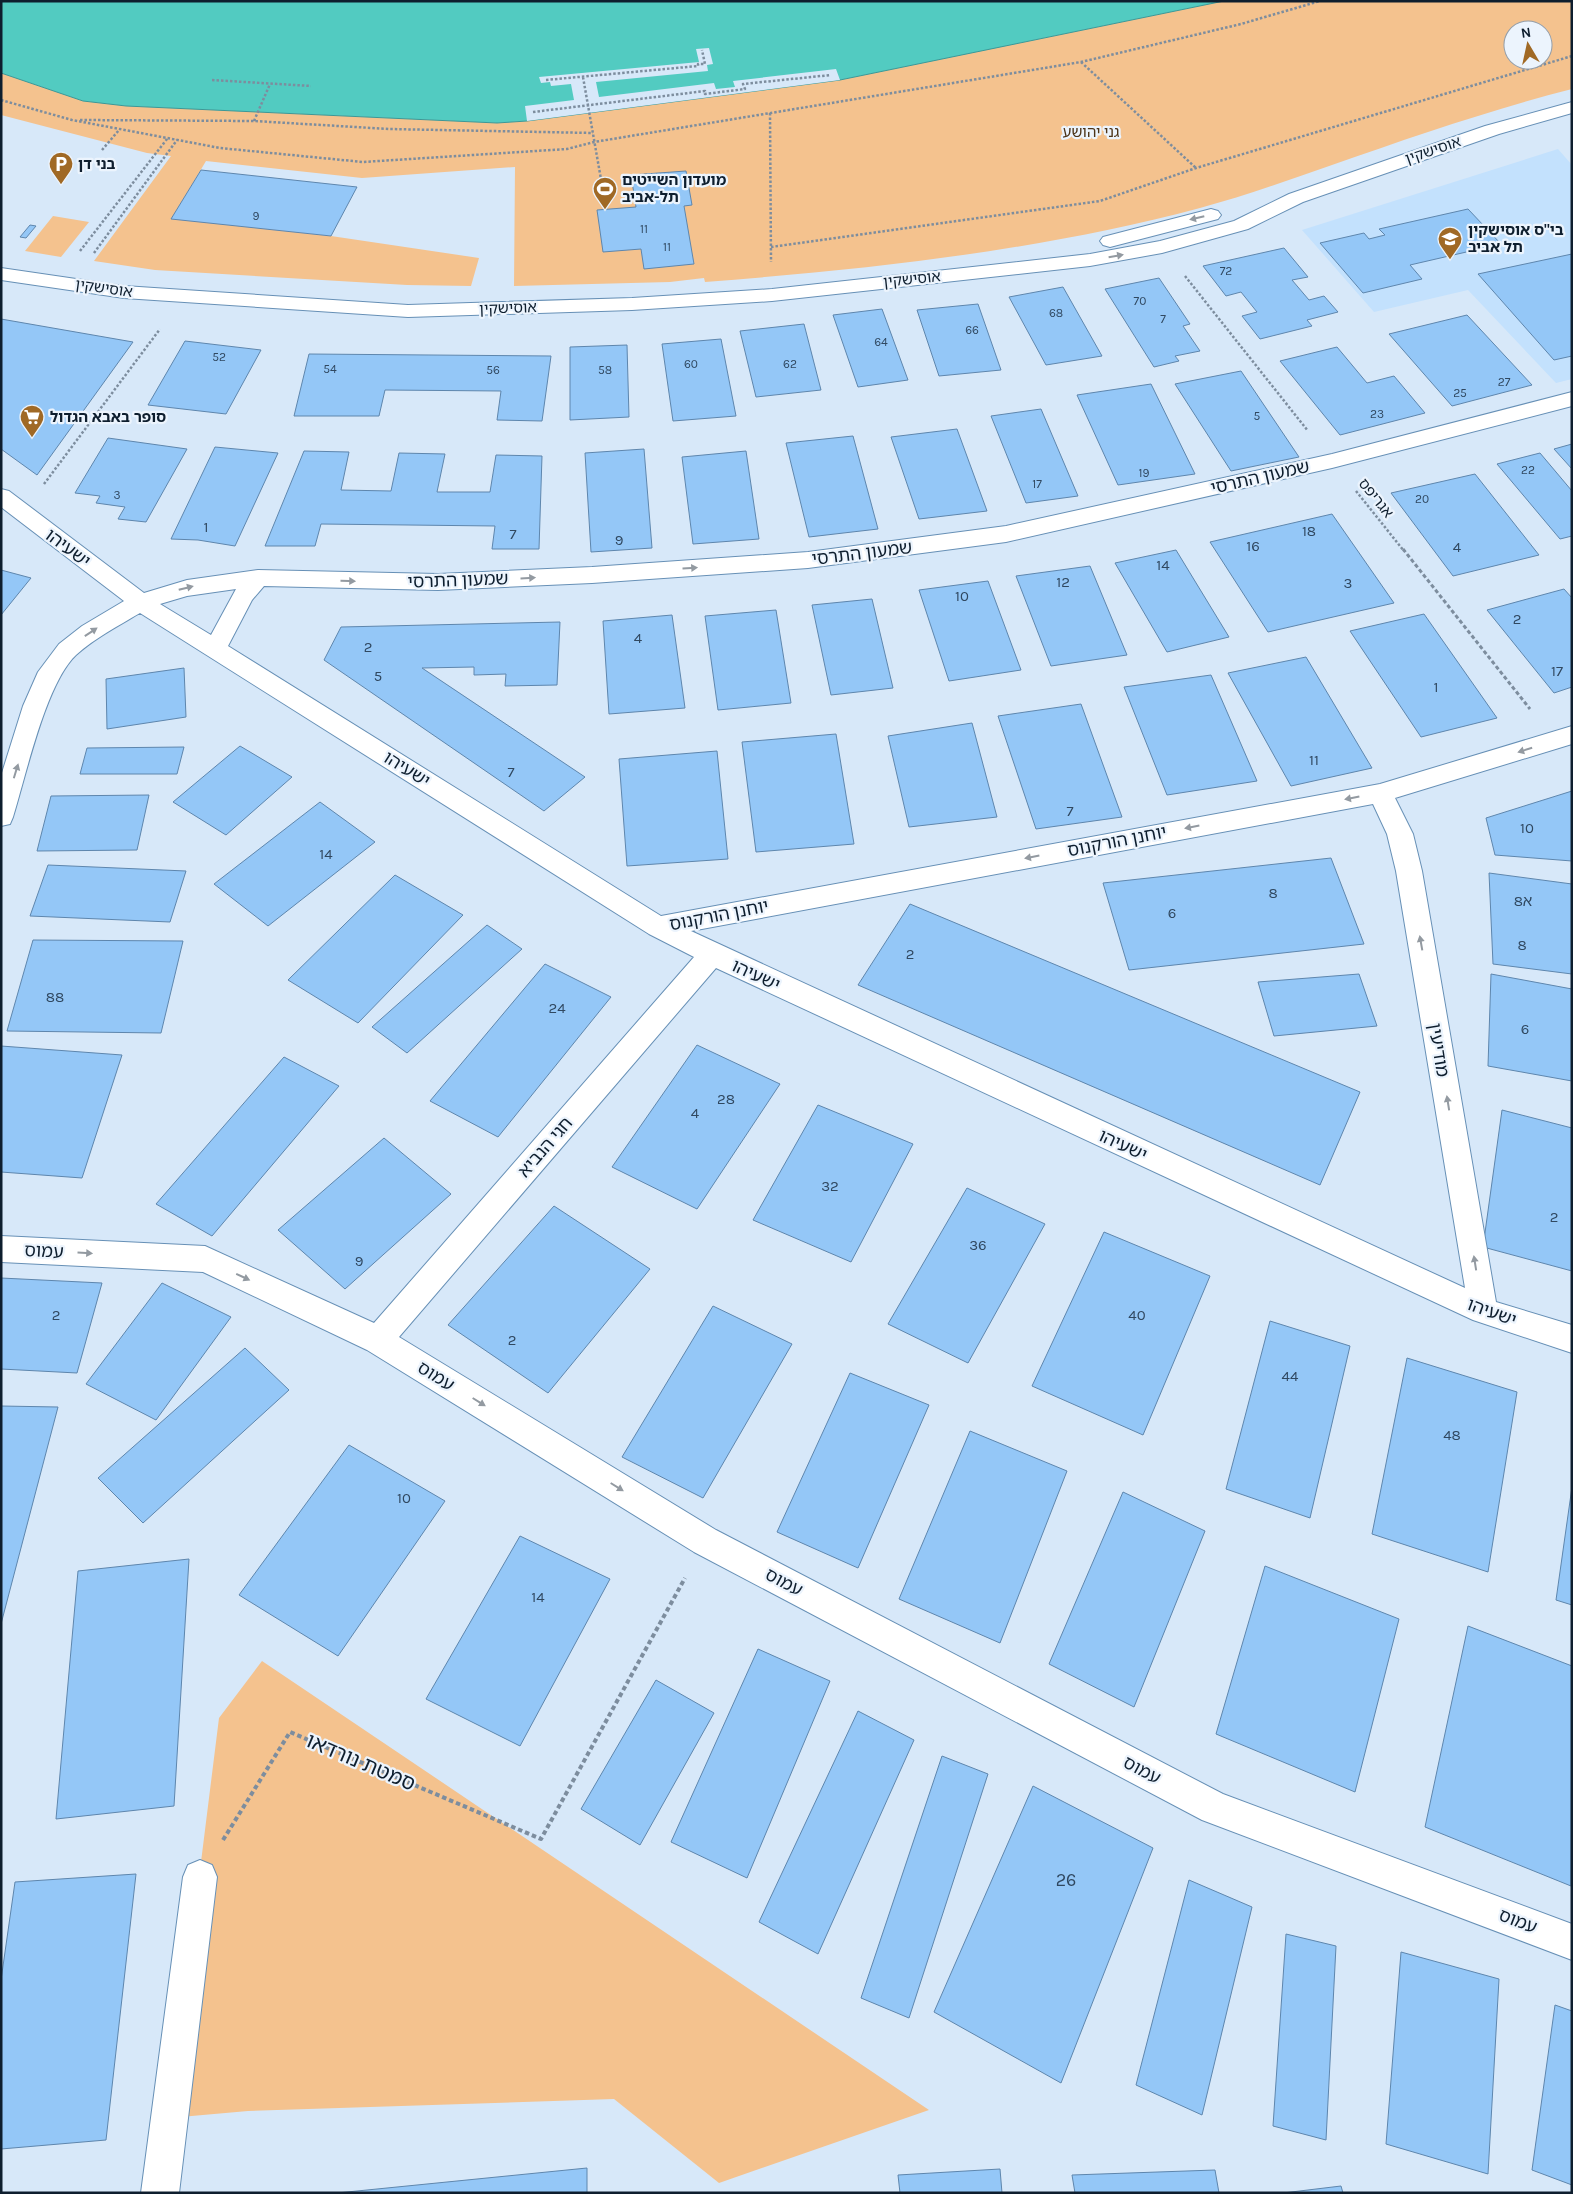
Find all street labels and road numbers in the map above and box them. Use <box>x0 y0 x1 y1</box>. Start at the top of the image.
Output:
street label: אוסישקין <box>1403 132 1463 168</box>
street label: אוסישקין <box>882 267 942 291</box>
street label: אוסישקין <box>74 275 134 301</box>
street label: אוסישקין <box>479 298 537 318</box>
street label: שמעון התרסי <box>1208 455 1312 499</box>
street label: אגריפס <box>1355 475 1397 521</box>
street label: ישעיהו <box>41 524 95 572</box>
street label: שמעון התרסי <box>811 536 913 570</box>
street label: שמעון התרסי <box>407 567 509 593</box>
street label: ישעיהו <box>380 746 434 792</box>
street label: יוחנן הורקנוס <box>1066 821 1168 861</box>
street label: יוחנן הורקנוס <box>668 895 770 935</box>
street label: ישעיהו <box>728 954 784 996</box>
street label: מודיעין <box>1424 1021 1454 1079</box>
street label: חגי הנביא <box>513 1112 577 1182</box>
street label: ישעיהו <box>1095 1124 1151 1166</box>
street label: עמוס <box>24 1239 64 1263</box>
street label: ישעיהו <box>1464 1293 1520 1331</box>
street label: עמוס <box>413 1356 459 1396</box>
street label: עמוס <box>761 1563 807 1601</box>
street label: סמטת נורדאו <box>303 1728 419 1796</box>
street label: עמוס <box>1119 1751 1165 1789</box>
street label: עמוס <box>1496 1904 1540 1938</box>

